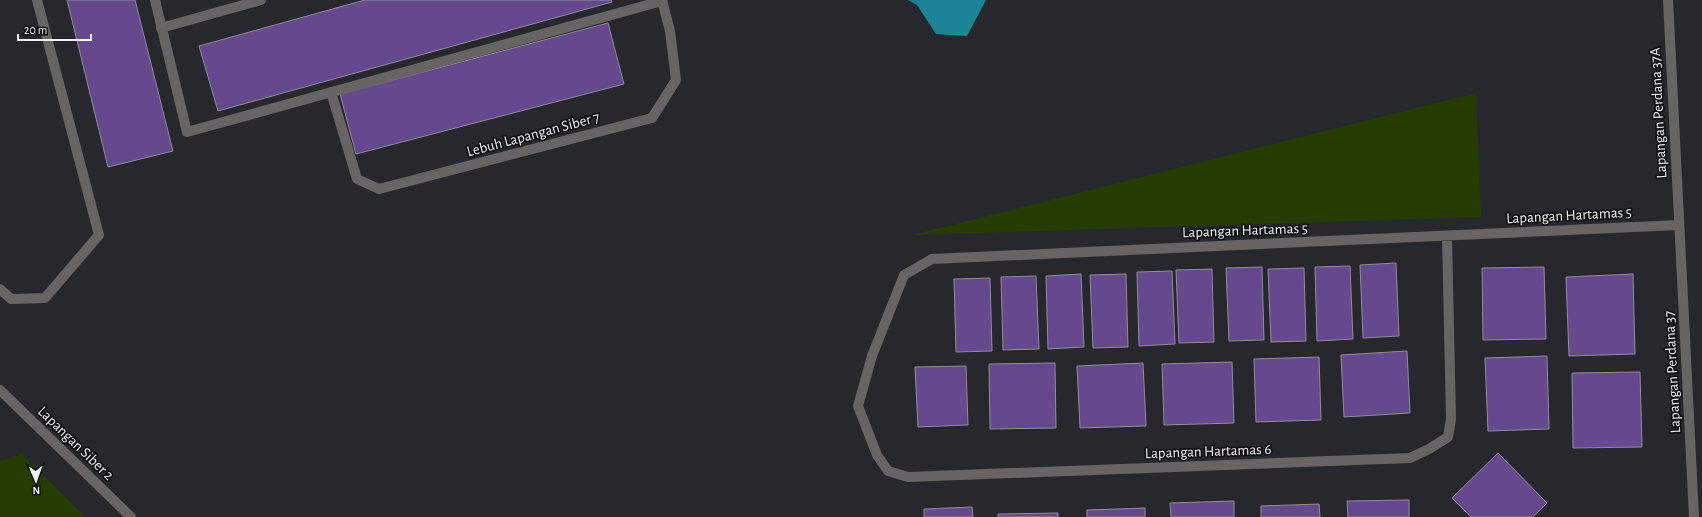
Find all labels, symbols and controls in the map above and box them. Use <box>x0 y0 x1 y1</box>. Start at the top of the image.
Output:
scale bar <box>18 16 91 42</box>
text: 20 m <box>24 24 47 36</box>
street label: Lapangan Perdana 37A <box>1648 47 1669 179</box>
street label: Lebuh Lapangan Siber 7 <box>465 110 601 159</box>
street label: Lapangan Hartamas 5 <box>1506 205 1632 226</box>
street label: Lapangan Hartamas 5 <box>1182 221 1308 240</box>
street label: Lapangan Perdana 37 <box>1662 310 1683 434</box>
street label: Lapangan Siber 2 <box>35 404 117 483</box>
street label: Lapangan Hartamas 6 <box>1144 442 1272 461</box>
north arrow <box>16 461 56 501</box>
text: N <box>32 485 40 496</box>

